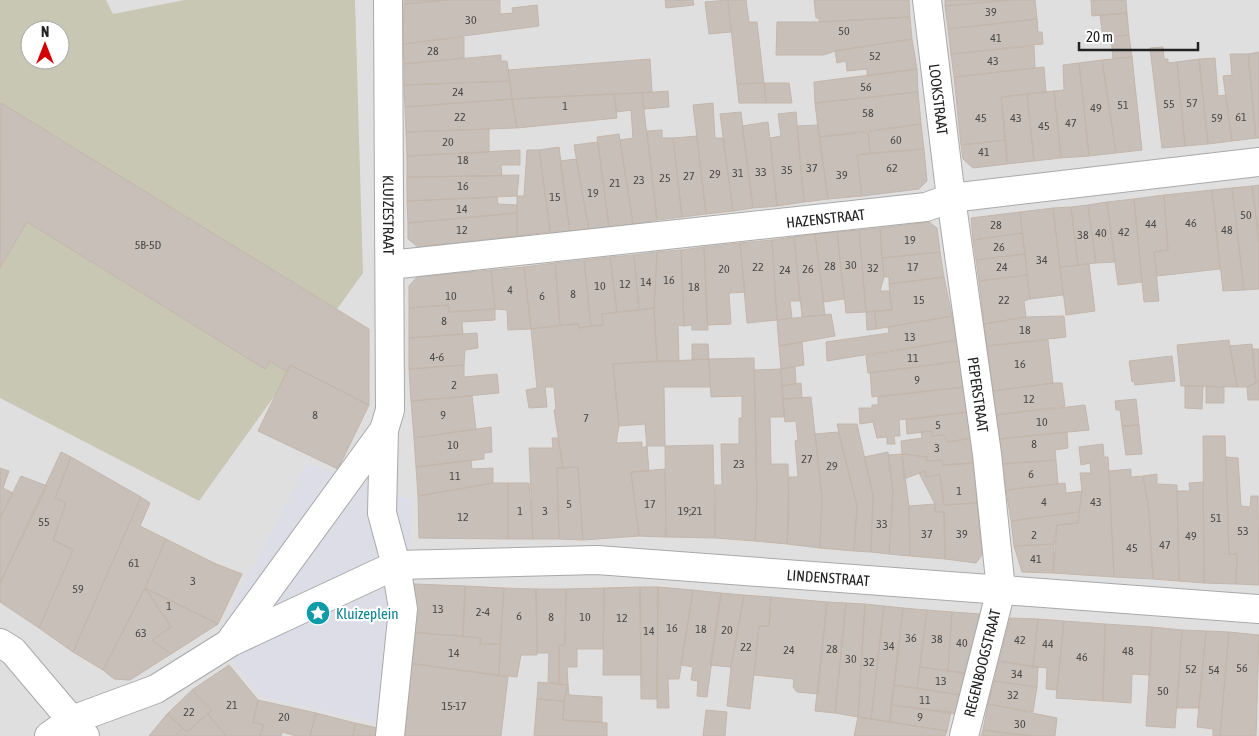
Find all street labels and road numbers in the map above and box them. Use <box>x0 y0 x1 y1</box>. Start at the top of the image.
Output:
street label: LOOKSTRAAT <box>926 63 952 136</box>
street label: KLUIZESTRAAT <box>380 175 398 256</box>
street label: HAZENSTRAAT <box>785 205 866 231</box>
street label: PEPERSTRAAT <box>965 356 992 434</box>
street label: LINDENSTRAAT <box>786 566 871 589</box>
street label: REGENBOOGSTRAAT <box>960 607 1004 719</box>

